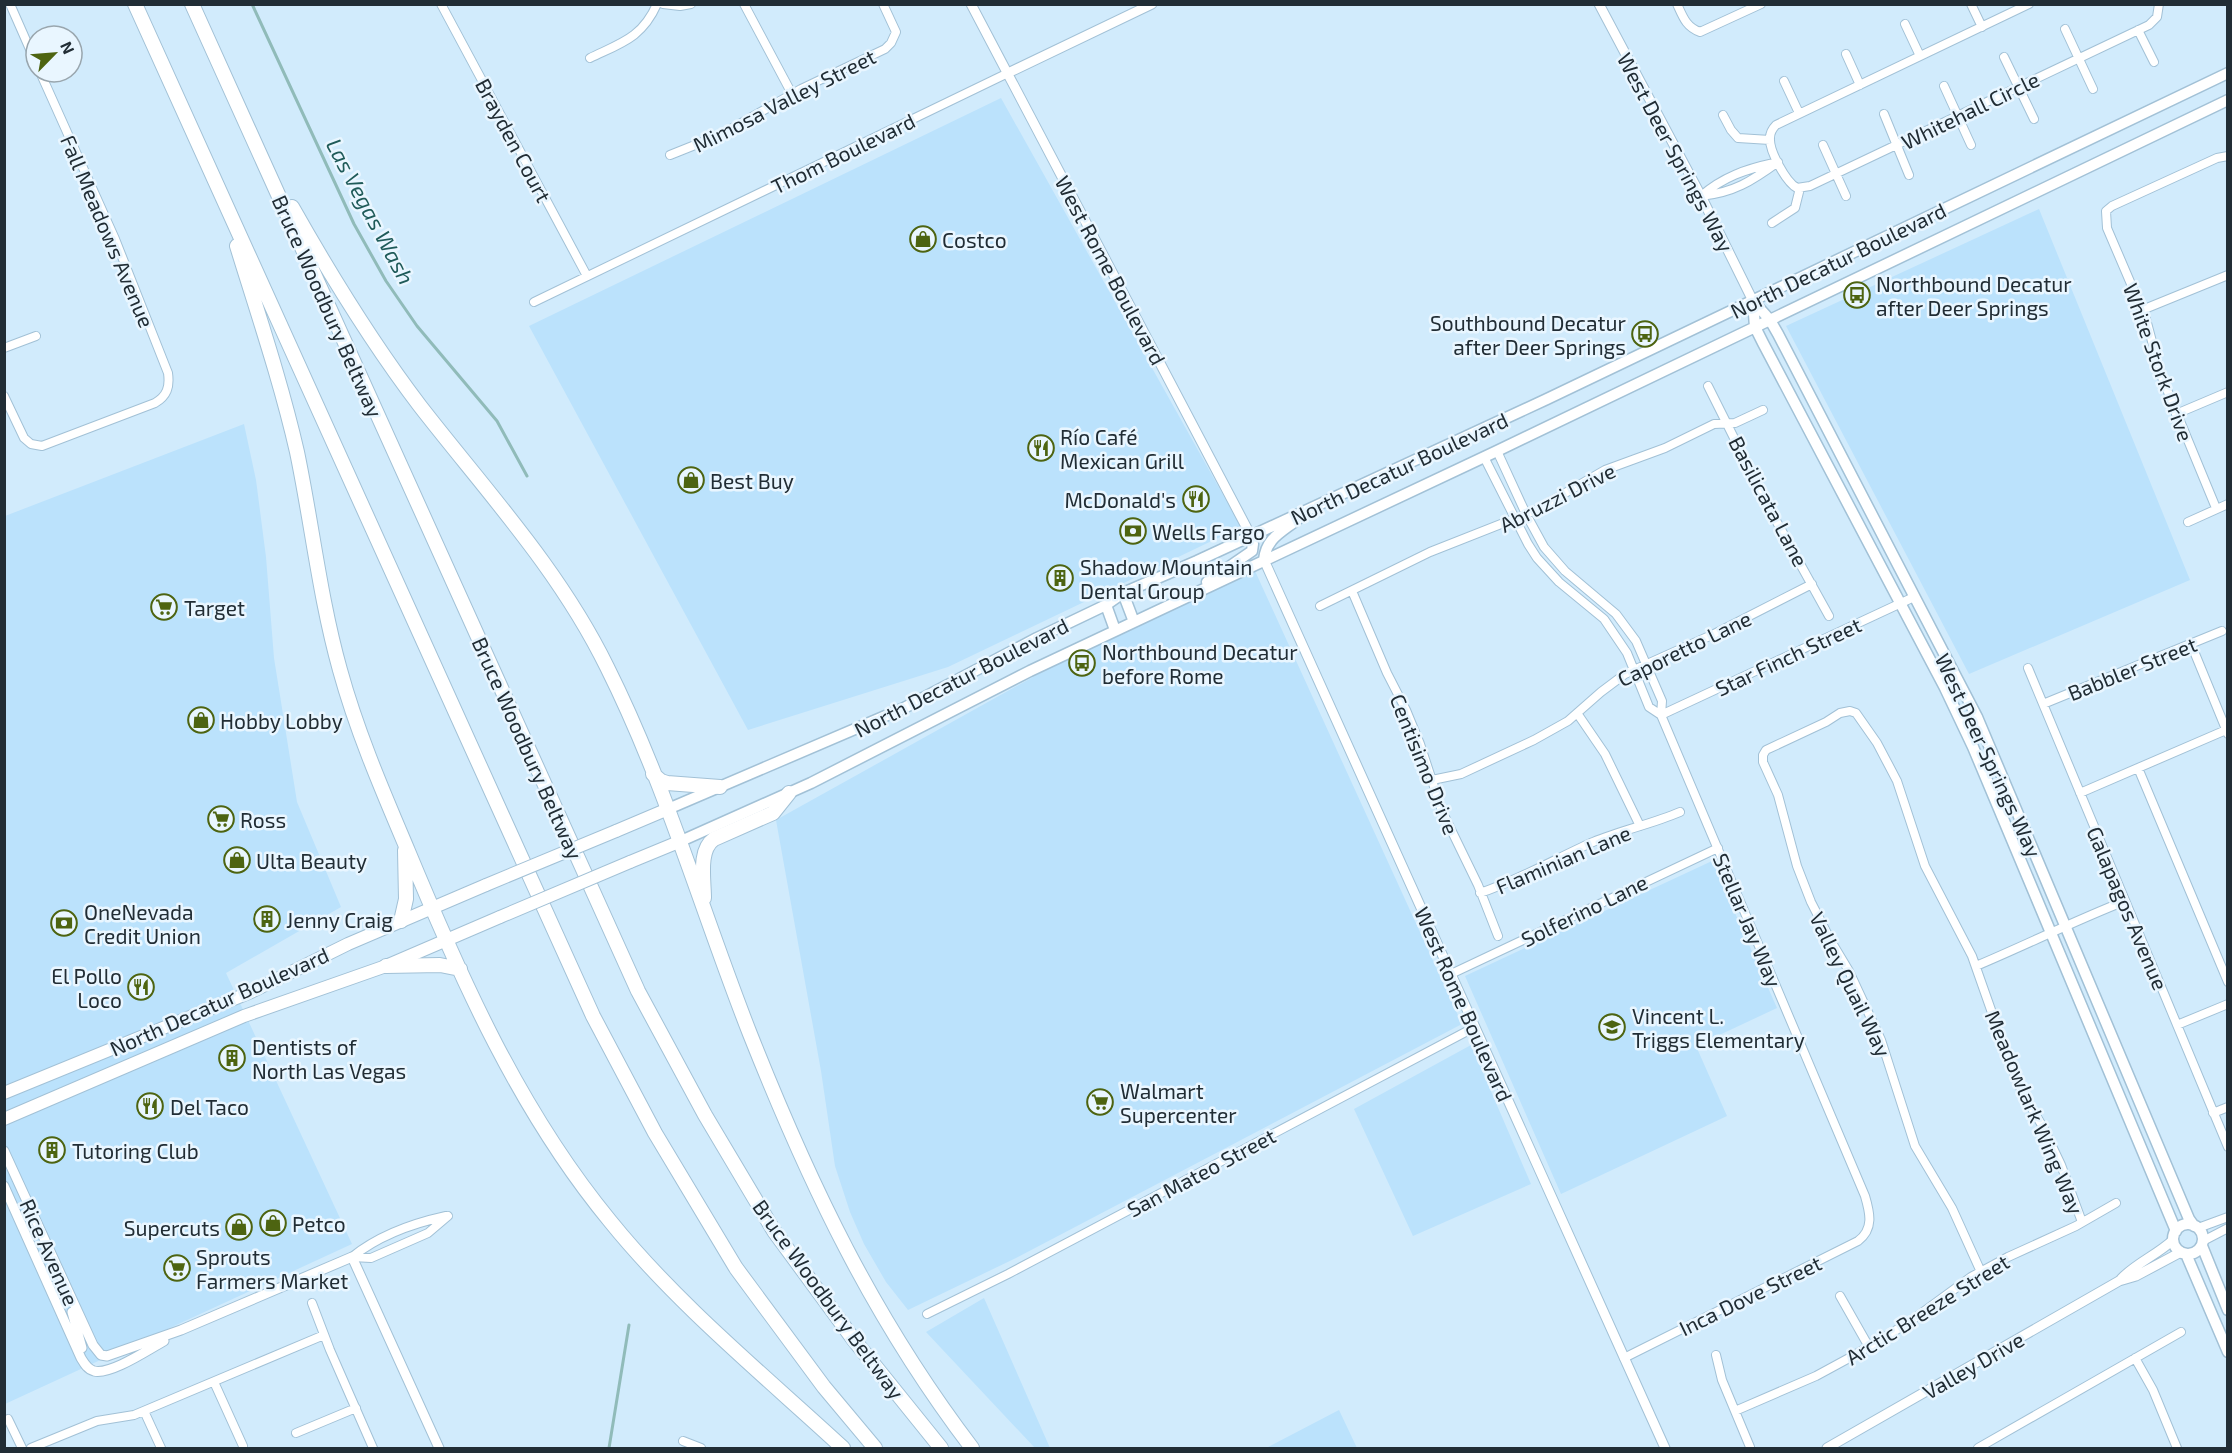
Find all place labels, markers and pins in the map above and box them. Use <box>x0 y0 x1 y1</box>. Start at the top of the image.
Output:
shop icon: Costco <box>908 224 938 254</box>
place label: Costco <box>942 227 1007 252</box>
place label: Northbound Decatur after Deer Springs <box>1876 271 2072 320</box>
bus stop icon: Northbound Decatur after Deer Springs <box>1842 280 1872 310</box>
place label: Southbound Decatur after Deer Springs <box>1430 310 1627 359</box>
bus stop icon: Southbound Decatur after Deer Springs <box>1630 319 1660 349</box>
place label: Río Café Mexican Grill <box>1060 424 1185 473</box>
restaurant icon: Río Café Mexican Grill <box>1026 433 1056 463</box>
shop icon: Best Buy <box>676 465 706 495</box>
place label: Best Buy <box>710 468 794 493</box>
restaurant icon: McDonald's <box>1181 484 1211 514</box>
place label: McDonald's <box>1064 487 1176 512</box>
bank icon: Wells Fargo <box>1118 516 1148 546</box>
place label: Wells Fargo <box>1152 519 1265 544</box>
place label: Shadow Mountain Dental Group <box>1080 554 1252 603</box>
building icon: Shadow Mountain Dental Group <box>1045 563 1075 593</box>
supermarket icon: Target <box>149 592 179 622</box>
place label: Target <box>184 595 245 620</box>
place label: Northbound Decatur before Rome <box>1102 639 1298 688</box>
bus stop icon: Northbound Decatur before Rome <box>1067 648 1097 678</box>
shop icon: Hobby Lobby <box>186 705 216 735</box>
place label: Hobby Lobby <box>220 708 343 733</box>
supermarket icon: Ross <box>206 804 236 834</box>
place label: Ross <box>240 807 286 832</box>
shop icon: Ulta Beauty <box>222 845 252 875</box>
place label: Ulta Beauty <box>256 848 367 873</box>
place label: OneNevada Credit Union <box>84 899 201 948</box>
building icon: Jenny Craig <box>252 904 282 934</box>
place label: Jenny Craig <box>286 907 393 932</box>
bank icon: OneNevada Credit Union <box>49 908 79 938</box>
place label: El Pollo Loco <box>51 963 122 1012</box>
restaurant icon: El Pollo Loco <box>126 972 156 1002</box>
place label: Vincent L. Triggs Elementary <box>1632 1003 1805 1052</box>
school or university icon: Vincent L. Triggs Elementary <box>1597 1012 1627 1042</box>
place label: Dentists of North Las Vegas <box>252 1034 406 1083</box>
building icon: Dentists of North Las Vegas <box>217 1043 247 1073</box>
place label: Walmart Supercenter <box>1120 1078 1237 1127</box>
supermarket icon: Walmart Supercenter <box>1085 1087 1115 1117</box>
restaurant icon: Del Taco <box>135 1091 165 1121</box>
place label: Del Taco <box>170 1094 249 1119</box>
building icon: Tutoring Club <box>37 1135 67 1165</box>
place label: Tutoring Club <box>72 1138 199 1163</box>
shop icon: Petco <box>258 1208 288 1238</box>
place label: Petco <box>292 1211 346 1236</box>
shop icon: Supercuts <box>224 1212 254 1242</box>
place label: Supercuts <box>124 1215 220 1240</box>
place label: Sprouts Farmers Market <box>196 1244 348 1293</box>
supermarket icon: Sprouts Farmers Market <box>162 1253 192 1283</box>

